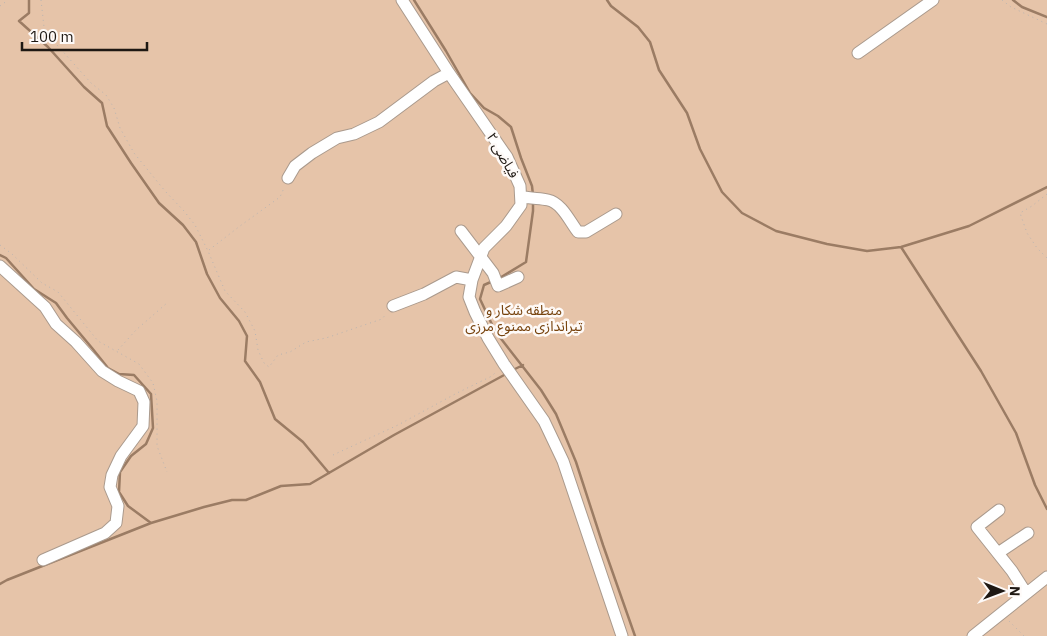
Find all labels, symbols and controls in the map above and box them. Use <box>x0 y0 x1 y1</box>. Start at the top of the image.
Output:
scale bar <box>22 20 148 52</box>
text: 100 m <box>30 27 74 46</box>
street label: فیاضی ۲ <box>483 129 523 181</box>
park label: منطقه شکار و تیراندازی ممنوع مرزی <box>465 301 583 337</box>
north arrow <box>977 566 1027 616</box>
text: N <box>1006 586 1024 596</box>

